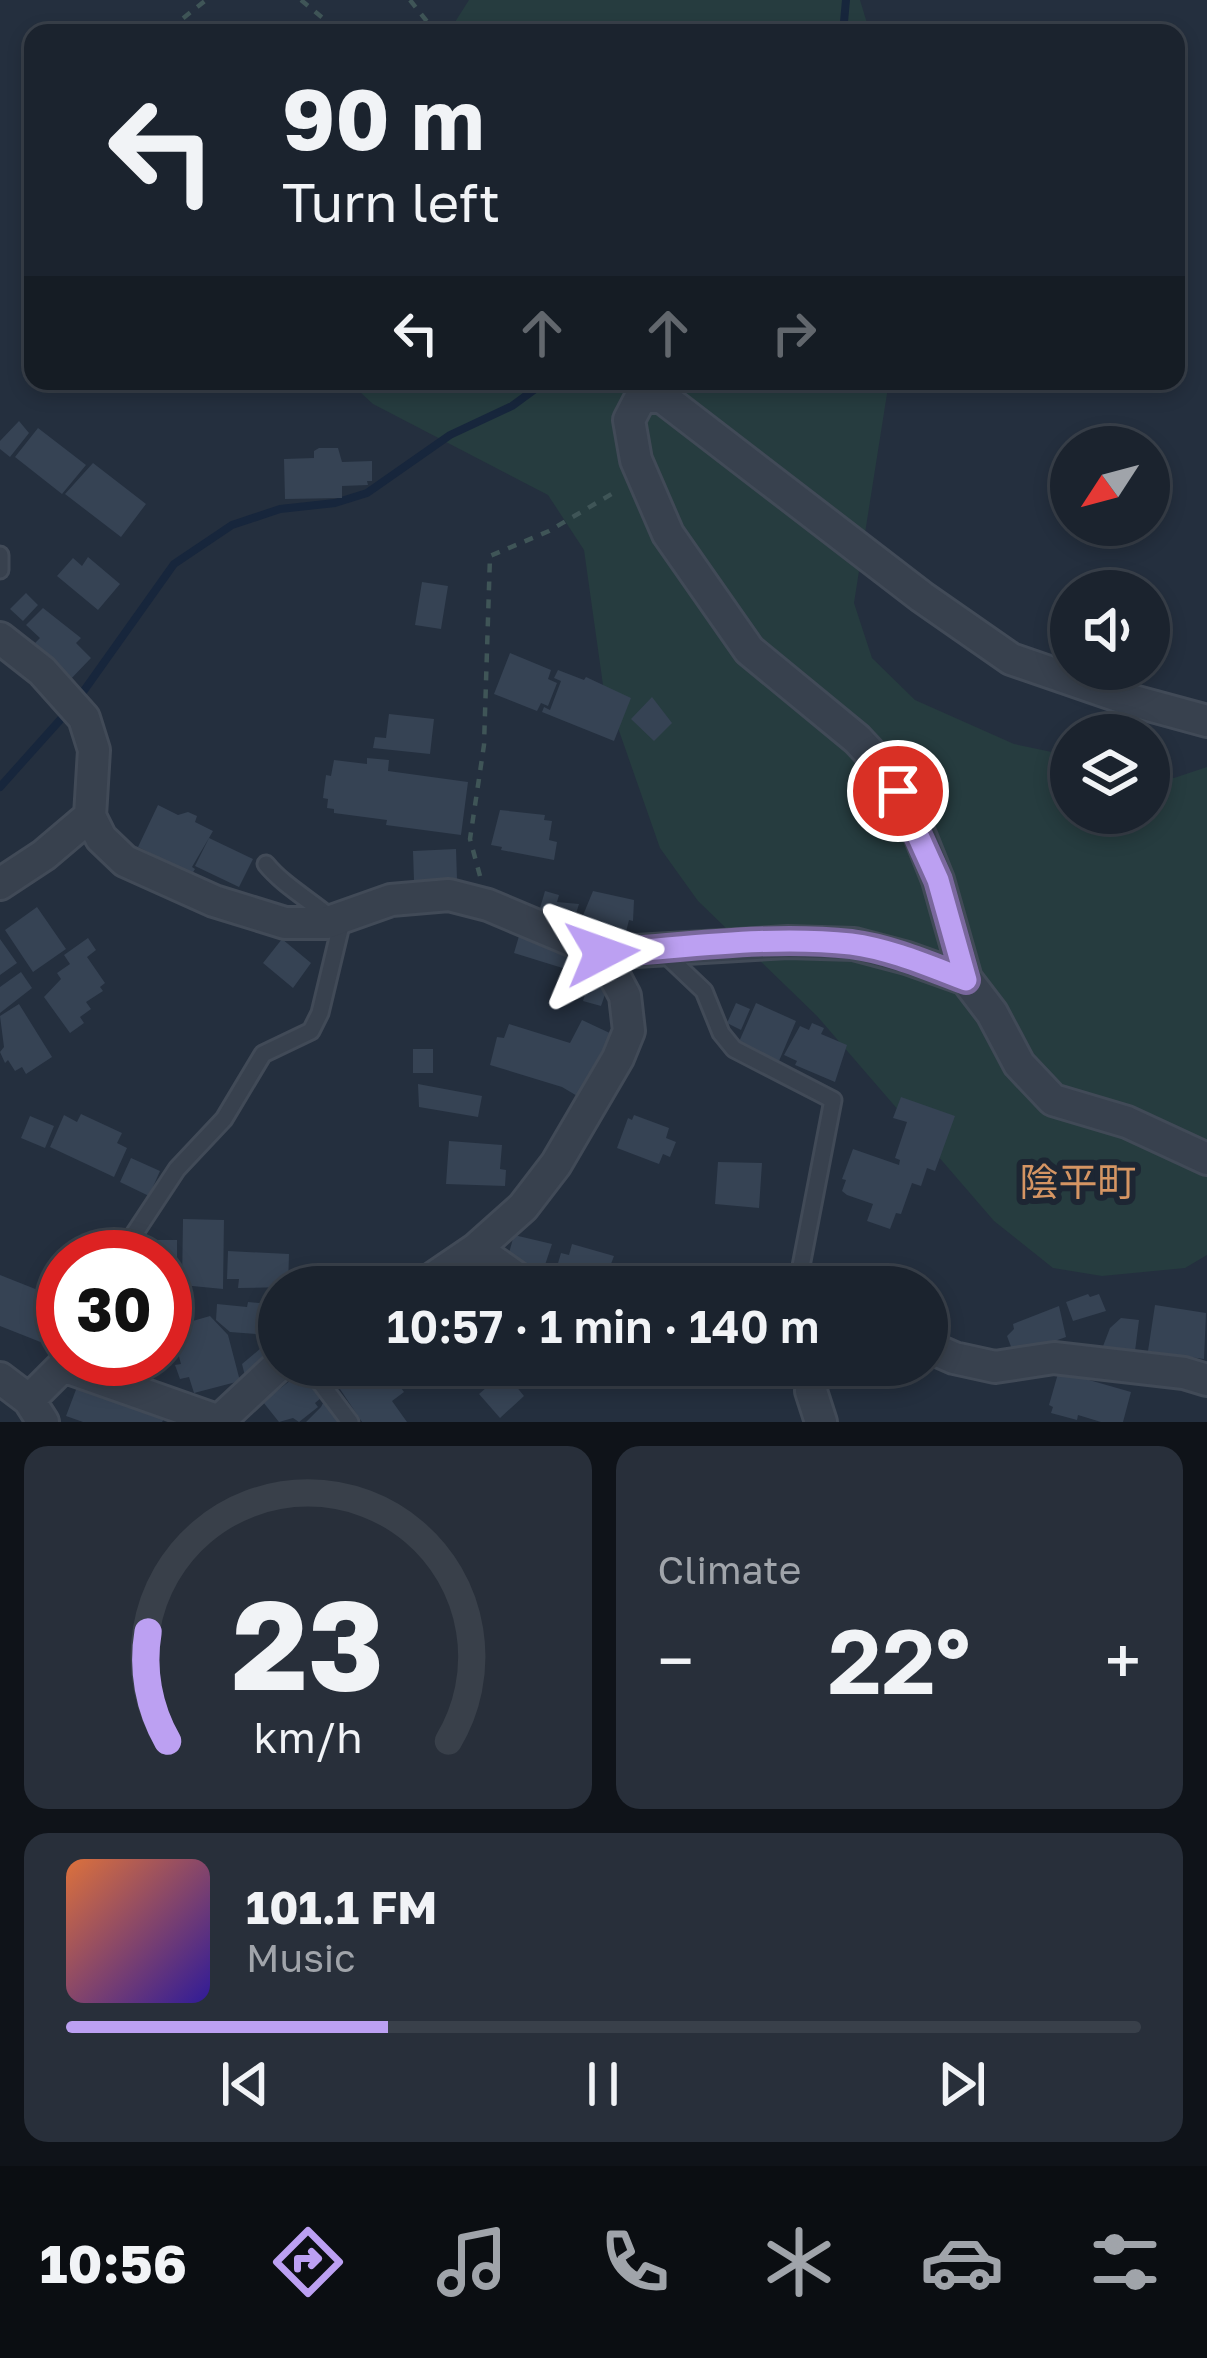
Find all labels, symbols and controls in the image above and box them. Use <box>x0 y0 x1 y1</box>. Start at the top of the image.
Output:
text: 90 m <box>282 68 484 168</box>
icon: left <box>84 72 240 228</box>
text: Turn left <box>282 169 500 234</box>
icon: left <box>383 300 449 366</box>
icon: ahead <box>509 300 575 366</box>
icon: ahead <box>635 300 701 366</box>
icon: right <box>761 300 827 366</box>
north arrow <box>1050 426 1170 546</box>
map controls <box>1050 426 1170 834</box>
button: sound <box>1050 570 1170 690</box>
button: layers <box>1050 714 1170 834</box>
pin <box>847 740 949 842</box>
icon: arrive <box>865 758 931 824</box>
position arrow <box>539 890 665 1016</box>
district label: 陰平町 <box>1019 1158 1137 1205</box>
speed limit sign: 30 <box>36 1230 192 1386</box>
text: 10:57 · 1 min · 140 m <box>387 1299 819 1353</box>
text: Climate <box>658 1546 801 1593</box>
text: 23 <box>232 1568 384 1717</box>
text: 22° <box>828 1606 971 1714</box>
text: − <box>658 1620 694 1700</box>
text: + <box>1105 1620 1141 1700</box>
text: km/h <box>253 1710 362 1761</box>
text: 101.1 FM <box>246 1880 437 1934</box>
text: Music <box>246 1934 356 1981</box>
icon: previous <box>212 2051 278 2117</box>
icon: pause <box>570 2051 636 2117</box>
icon: next <box>929 2051 995 2117</box>
icon: directions <box>266 2220 350 2304</box>
icon: music <box>430 2220 514 2304</box>
icon: phone <box>593 2220 677 2304</box>
icon: climate <box>757 2220 841 2304</box>
icon: car <box>920 2220 1004 2304</box>
icon: filters <box>1083 2220 1167 2304</box>
text: 10:56 <box>40 2230 187 2295</box>

